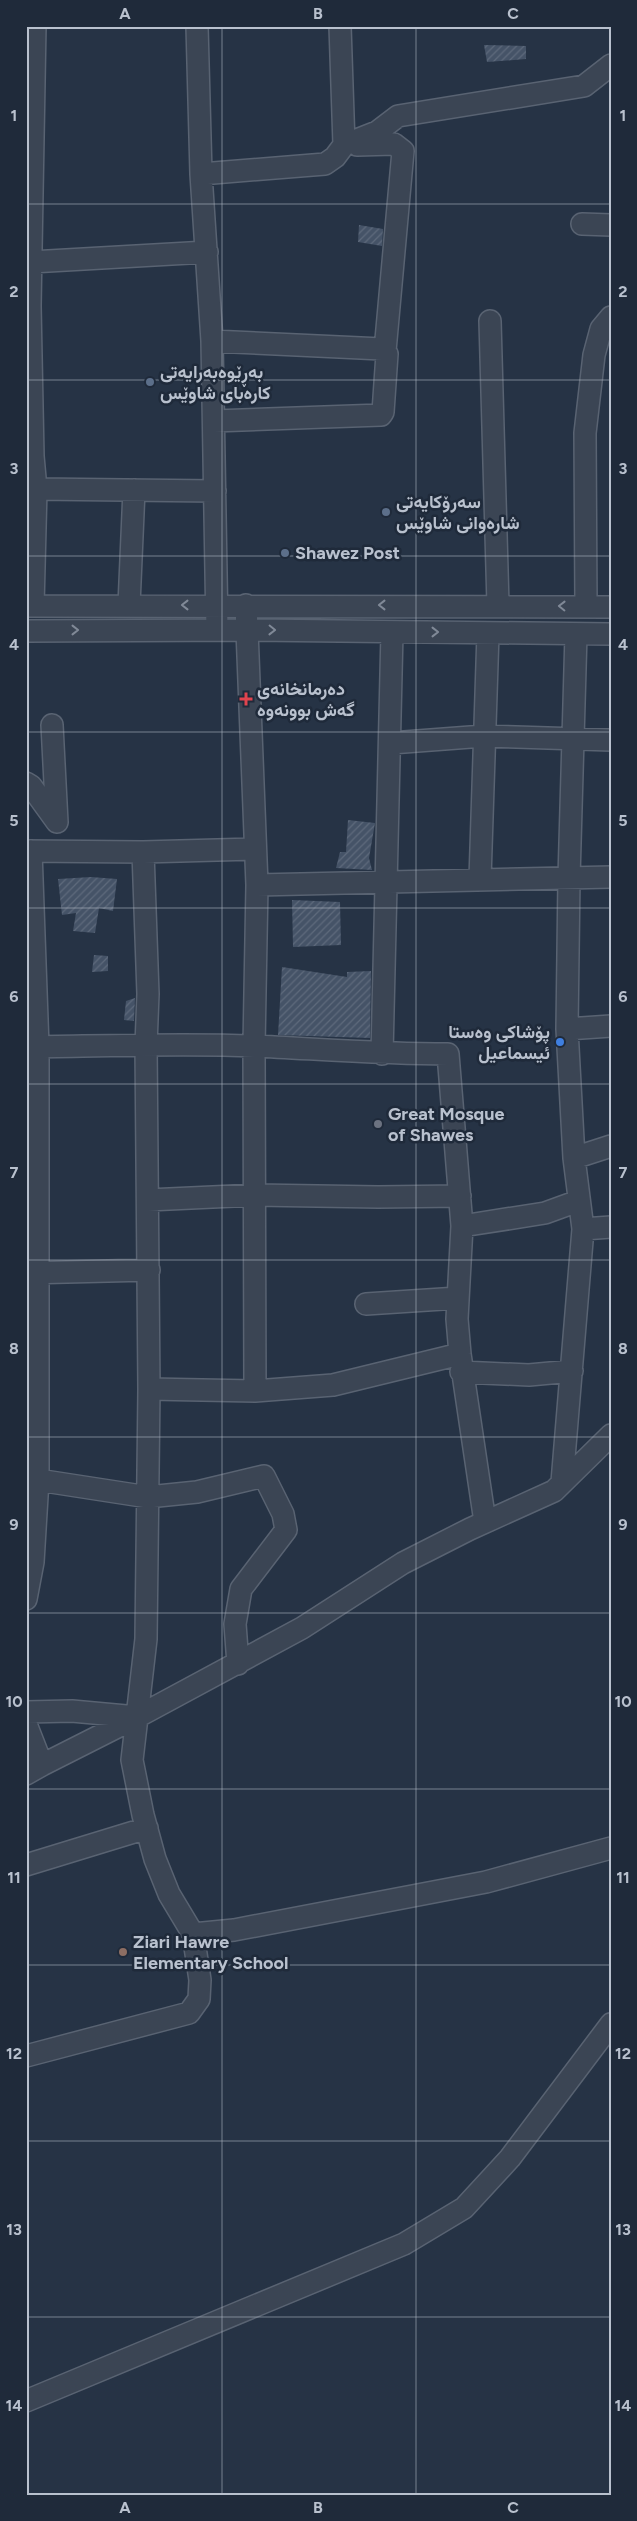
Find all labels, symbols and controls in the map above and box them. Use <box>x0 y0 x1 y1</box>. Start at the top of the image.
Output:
text: A <box>119 4 131 23</box>
text: B <box>313 4 323 23</box>
text: C <box>507 4 519 23</box>
text: 1 <box>11 106 17 125</box>
text: 1 <box>620 106 626 125</box>
text: 2 <box>9 282 19 301</box>
text: 2 <box>618 282 628 301</box>
place label: بەڕێوەبەرایەتی کارەبای شاوێس <box>160 361 271 404</box>
marker: بەڕێوەبەرایەتی کارەبای شاوێس <box>144 376 156 388</box>
text: 3 <box>10 459 19 478</box>
text: 3 <box>619 459 628 478</box>
place label: سەرۆکایەتی شارەوانی شاوێس <box>396 491 520 534</box>
marker: سەرۆکایەتی شارەوانی شاوێس <box>380 506 392 518</box>
place label: Shawez Post <box>295 542 400 564</box>
marker: Shawez Post <box>279 547 291 559</box>
one-way arrow <box>180 600 188 610</box>
one-way arrow <box>378 600 386 610</box>
one-way arrow <box>558 601 566 611</box>
one-way arrow <box>72 625 79 635</box>
one-way arrow <box>269 625 277 635</box>
one-way arrow <box>431 627 439 638</box>
text: 4 <box>9 635 19 654</box>
text: 4 <box>618 635 628 654</box>
place label: دەرمانخانەی گەش بوونەوە <box>257 678 355 721</box>
marker: دەرمانخانەی گەش بوونەوە <box>239 692 253 706</box>
text: 5 <box>9 811 19 830</box>
text: 5 <box>618 811 628 830</box>
text: 6 <box>9 987 19 1006</box>
text: 6 <box>618 987 628 1006</box>
place label: پۆشاکی وەستا ئیسماعیل <box>448 1021 550 1064</box>
marker: پۆشاکی وەستا ئیسماعیل <box>554 1036 566 1048</box>
place label: Great Mosque of Shawes <box>388 1103 504 1146</box>
marker: Great Mosque of Shawes <box>372 1118 384 1130</box>
text: 7 <box>10 1163 19 1182</box>
text: 7 <box>619 1163 628 1182</box>
text: 8 <box>9 1339 19 1358</box>
text: 8 <box>618 1339 628 1358</box>
text: 9 <box>9 1515 19 1534</box>
text: 9 <box>618 1515 628 1534</box>
text: 10 <box>5 1692 23 1711</box>
text: 10 <box>614 1692 632 1711</box>
text: 11 <box>7 1868 21 1887</box>
text: 11 <box>616 1868 630 1887</box>
place label: Ziari Hawre Elementary School <box>133 1931 288 1974</box>
marker: Ziari Hawre Elementary School <box>117 1946 129 1958</box>
text: 12 <box>6 2044 22 2063</box>
text: 12 <box>615 2044 631 2063</box>
text: 13 <box>6 2220 22 2239</box>
text: 13 <box>615 2220 631 2239</box>
text: 14 <box>6 2396 22 2415</box>
text: 14 <box>615 2396 631 2415</box>
text: A <box>119 2498 131 2517</box>
text: B <box>313 2498 323 2517</box>
text: C <box>507 2498 519 2517</box>

